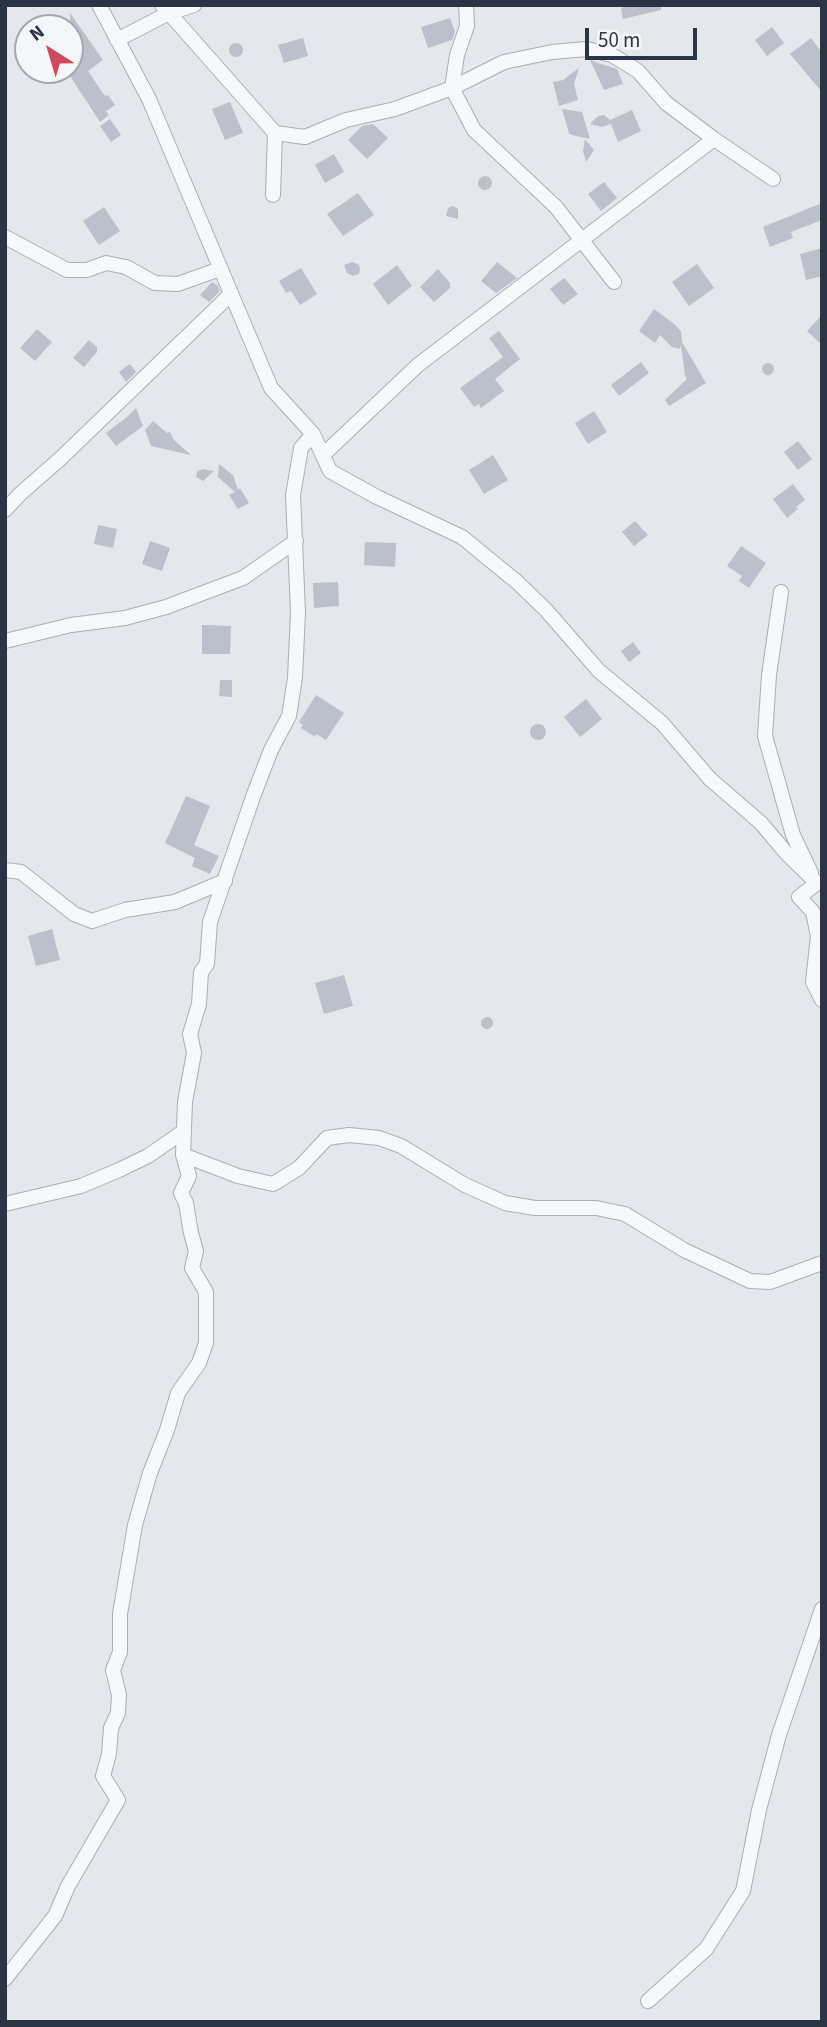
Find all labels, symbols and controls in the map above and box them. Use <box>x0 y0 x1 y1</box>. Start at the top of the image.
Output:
north arrow <box>14 14 84 84</box>
scale bar <box>589 14 701 58</box>
text: N <box>24 19 50 48</box>
text: 50 m <box>598 25 640 55</box>

